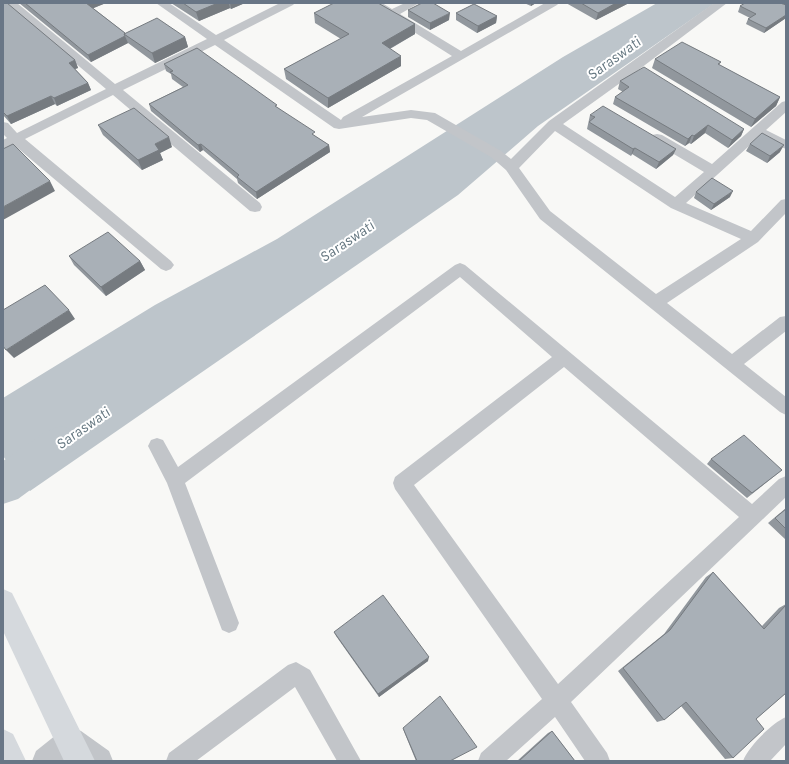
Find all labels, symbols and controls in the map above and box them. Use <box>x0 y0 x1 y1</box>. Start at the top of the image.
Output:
water label: Saraswati <box>584 33 644 83</box>
water label: Saraswati <box>316 216 378 266</box>
water label: Saraswati <box>52 403 114 453</box>

